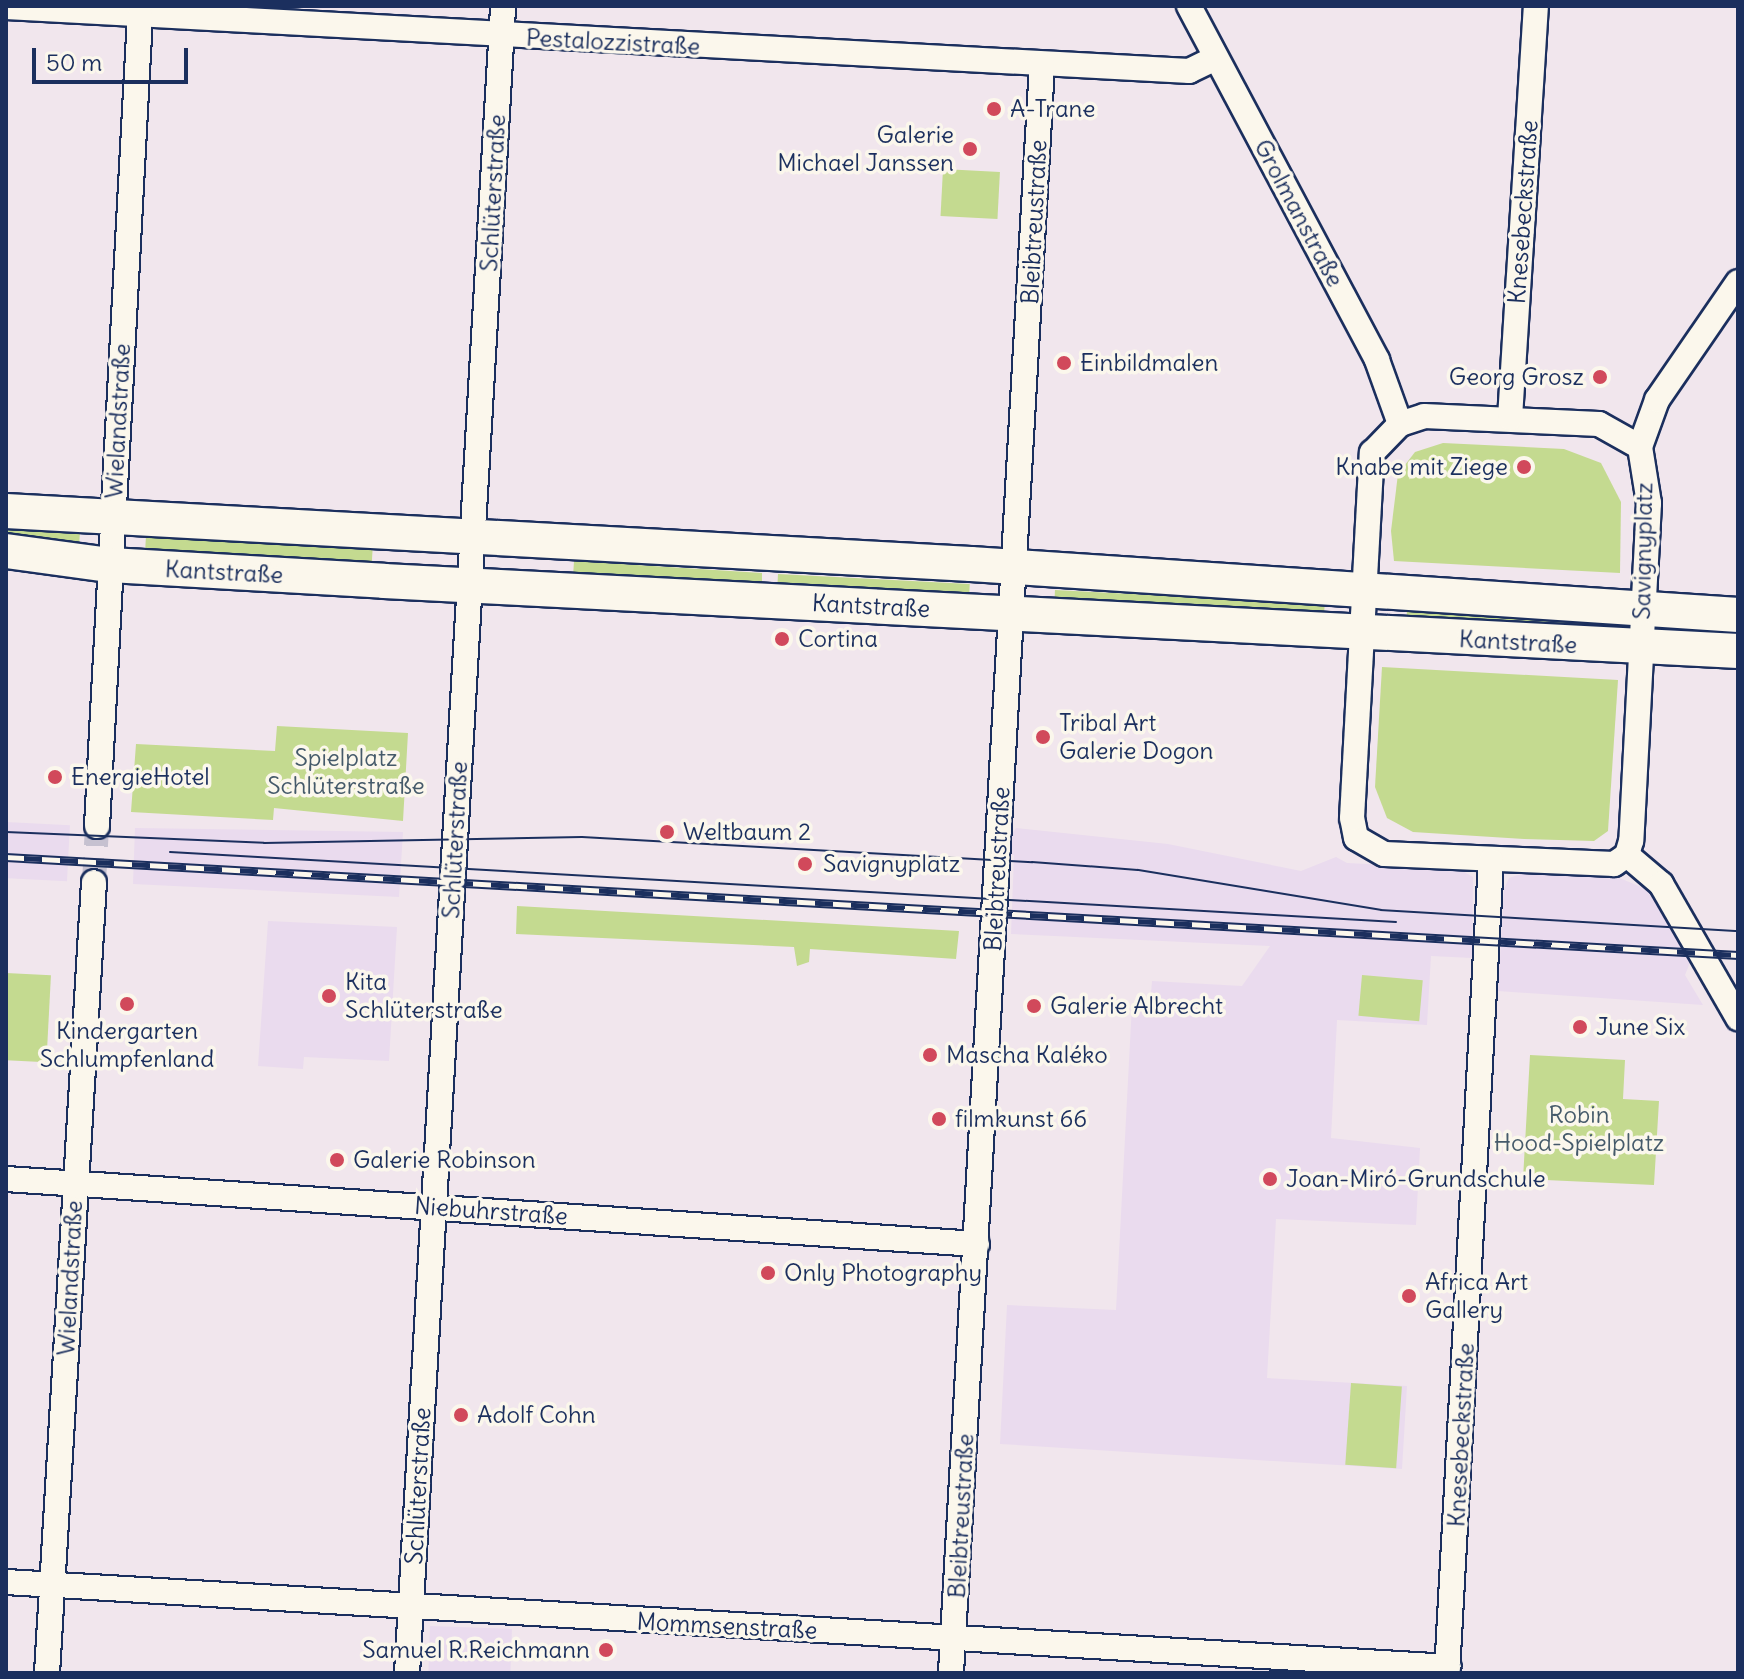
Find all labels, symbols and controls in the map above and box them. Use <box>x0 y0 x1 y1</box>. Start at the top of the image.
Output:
street label: Pestalozzistraße <box>525 23 701 61</box>
scale bar <box>36 32 192 82</box>
text: 50 m <box>46 47 102 77</box>
place label: A-Trane <box>1010 95 1095 123</box>
marker: A-Trane <box>985 100 1003 118</box>
street label: Schlüterstraße <box>474 114 512 272</box>
street label: Knesebeckstraße <box>1502 119 1544 305</box>
place label: Galerie Michael Janssen <box>777 121 954 177</box>
street label: Grolmanstraße <box>1248 134 1350 292</box>
street label: Bleibtreustraße <box>1015 139 1053 305</box>
marker: Galerie Michael Janssen <box>961 140 979 158</box>
street label: Wielandstraße <box>100 343 136 499</box>
place label: Einbildmalen <box>1080 349 1218 377</box>
marker: Einbildmalen <box>1055 354 1073 372</box>
place label: Georg Grosz <box>1449 363 1584 391</box>
marker: Georg Grosz <box>1591 368 1609 386</box>
place label: Knabe mit Ziege <box>1335 453 1508 481</box>
marker: Knabe mit Ziege <box>1515 458 1533 476</box>
street label: Savignyplatz <box>1627 482 1659 620</box>
street label: Kantstraße <box>164 555 284 589</box>
street label: Kantstraße <box>811 589 931 623</box>
place label: Cortina <box>798 625 878 653</box>
street label: Kantstraße <box>1458 625 1578 659</box>
marker: Cortina <box>773 630 791 648</box>
place label: Tribal Art Galerie Dogon <box>1059 709 1213 765</box>
marker: Tribal Art Galerie Dogon <box>1034 728 1052 746</box>
park label: Spielplatz Schlüterstraße <box>267 744 425 800</box>
street label: Schlüterstraße <box>436 761 474 919</box>
place label: EnergieHotel <box>71 763 210 791</box>
marker: EnergieHotel <box>46 768 64 786</box>
street label: Bleibtreustraße <box>978 786 1016 952</box>
place label: Weltbaum 2 <box>683 818 811 846</box>
marker: Weltbaum 2 <box>658 823 676 841</box>
place label: Savignyplatz <box>823 850 960 878</box>
marker: Savignyplatz <box>794 853 816 875</box>
place label: Kita Schlüterstraße <box>345 968 503 1024</box>
marker: Kita Schlüterstraße <box>320 987 338 1005</box>
place label: Galerie Albrecht <box>1050 992 1223 1020</box>
marker: Kindergarten Schlumpfenland <box>118 995 136 1013</box>
marker: Galerie Albrecht <box>1025 997 1043 1015</box>
place label: June Six <box>1596 1013 1685 1041</box>
place label: Kindergarten Schlumpfenland <box>40 1017 214 1073</box>
marker: June Six <box>1571 1018 1589 1036</box>
place label: Mascha Kaléko <box>946 1041 1108 1069</box>
marker: Mascha Kaléko <box>921 1046 939 1064</box>
park label: Robin Hood-Spielplatz <box>1494 1101 1664 1157</box>
place label: filmkunst 66 <box>955 1105 1087 1133</box>
marker: filmkunst 66 <box>930 1110 948 1128</box>
place label: Galerie Robinson <box>353 1146 536 1174</box>
marker: Galerie Robinson <box>328 1151 346 1169</box>
place label: Joan-Miró-Grundschule <box>1286 1165 1546 1193</box>
marker: Joan-Miró-Grundschule <box>1261 1170 1279 1188</box>
street label: Niebuhrstraße <box>413 1191 569 1231</box>
street label: Wielandstraße <box>52 1200 88 1356</box>
place label: Only Photography <box>784 1259 982 1287</box>
marker: Only Photography <box>759 1264 777 1282</box>
place label: Africa Art Gallery <box>1425 1268 1528 1324</box>
marker: Africa Art Gallery <box>1400 1287 1418 1305</box>
street label: Knesebeckstraße <box>1442 1342 1480 1528</box>
place label: Adolf Cohn <box>477 1401 596 1429</box>
marker: Adolf Cohn <box>452 1406 470 1424</box>
street label: Schlüterstraße <box>399 1407 437 1565</box>
street label: Bleibtreustraße <box>942 1433 980 1599</box>
street label: Mommsenstraße <box>636 1607 818 1645</box>
place label: Samuel R.Reichmann <box>362 1636 590 1664</box>
marker: Samuel R.Reichmann <box>597 1641 615 1659</box>

